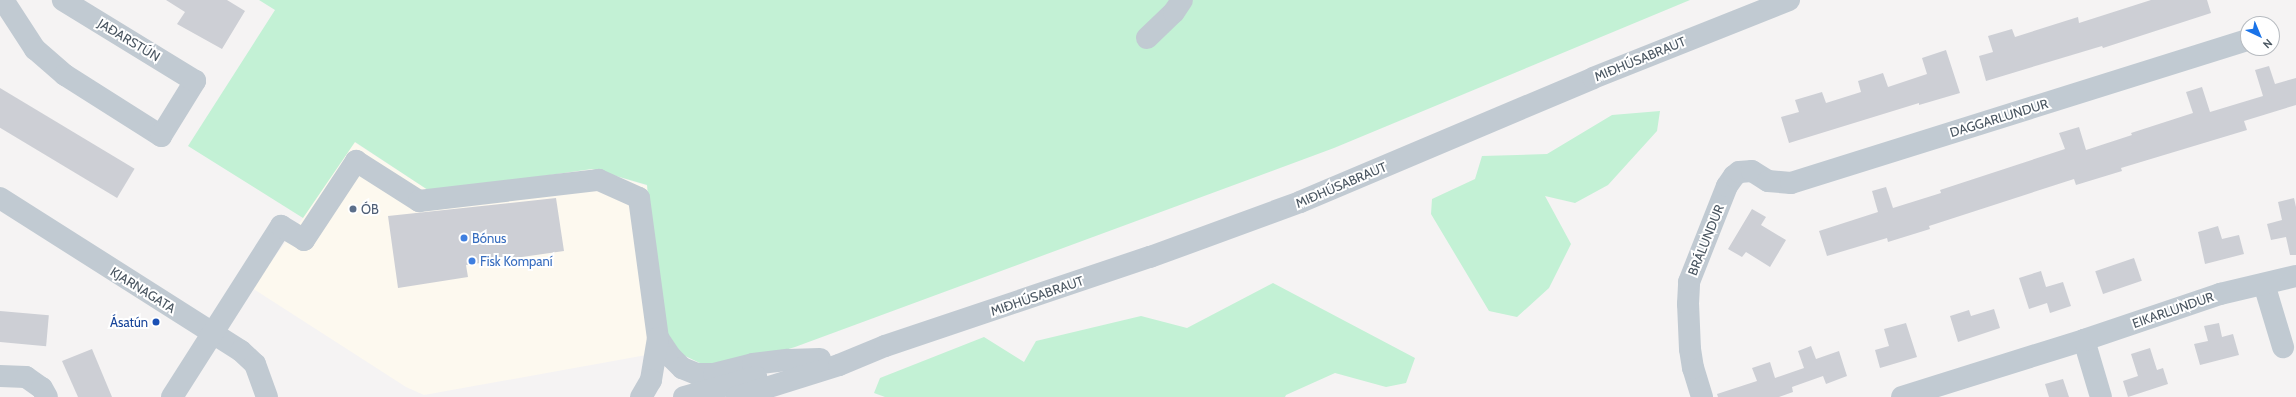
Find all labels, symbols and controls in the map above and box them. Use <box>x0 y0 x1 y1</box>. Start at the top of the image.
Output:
street label: JAÐARSTÚN <box>95 15 163 65</box>
north arrow <box>2240 16 2280 56</box>
street label: MIÐHÚSABRAUT <box>1592 34 1688 84</box>
text: N <box>2260 36 2275 52</box>
street label: DAGGARLUNDUR <box>1948 96 2050 140</box>
street label: MIÐHÚSABRAUT <box>1293 159 1389 211</box>
place label: ÓB <box>361 201 379 217</box>
street label: BRÁLUNDUR <box>1685 202 1727 278</box>
marker: ÓB <box>348 204 358 214</box>
place label: Bónus <box>472 230 506 246</box>
marker: Bónus <box>459 233 469 243</box>
place label: Fisk Kompaní <box>480 253 553 269</box>
marker: Fisk Kompaní <box>467 256 477 266</box>
street label: KJARNAGATA <box>108 264 178 316</box>
street label: MIÐHÚSABRAUT <box>989 273 1085 319</box>
street label: EIKARLUNDUR <box>2130 289 2216 331</box>
place label: Ásatún <box>110 314 148 330</box>
marker: Ásatún <box>151 317 161 327</box>

